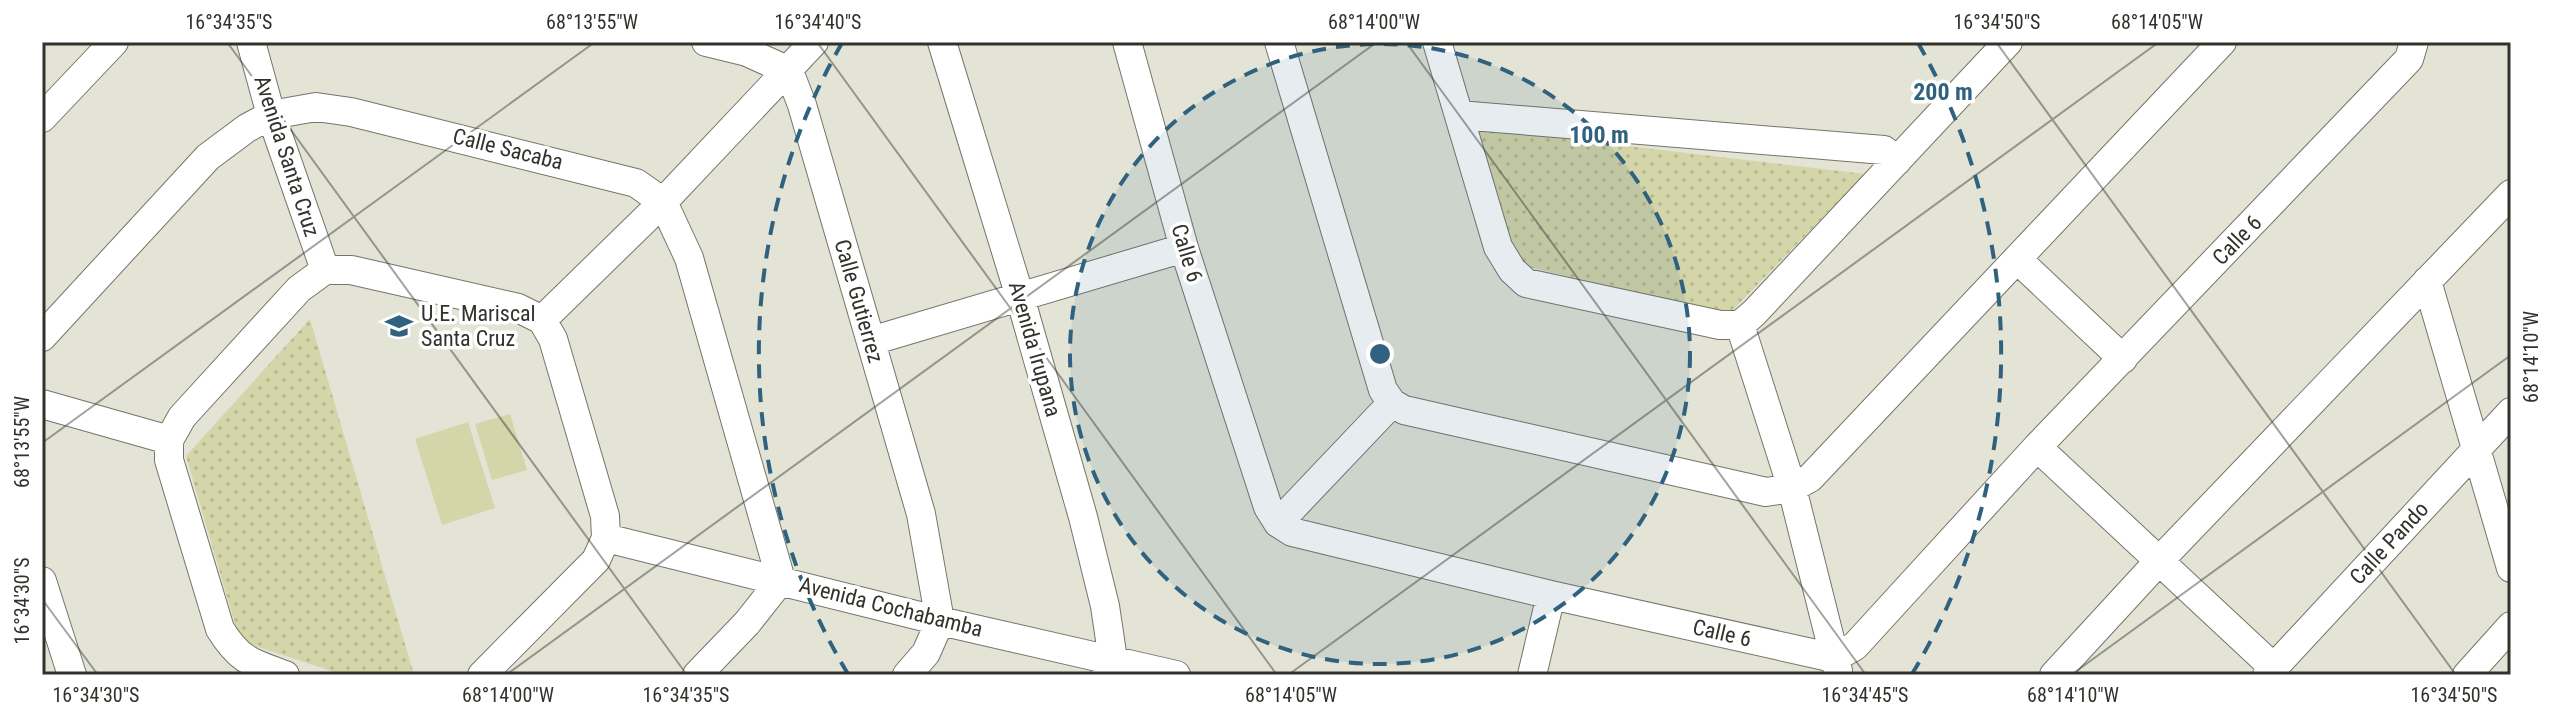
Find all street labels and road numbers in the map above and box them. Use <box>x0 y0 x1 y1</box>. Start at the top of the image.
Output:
street label: Avenida Santa Cruz <box>249 72 325 240</box>
street label: Calle Sacaba <box>450 123 566 175</box>
street label: Calle 6 <box>2207 210 2267 270</box>
street label: Calle 6 <box>1166 221 1208 285</box>
street label: Calle Gutierrez <box>829 236 889 366</box>
street label: Avenida Irupana <box>1004 279 1066 419</box>
street label: Calle Pando <box>2344 497 2434 589</box>
street label: Avenida Cochabamba <box>797 572 985 642</box>
street label: Calle 6 <box>1690 614 1754 652</box>

